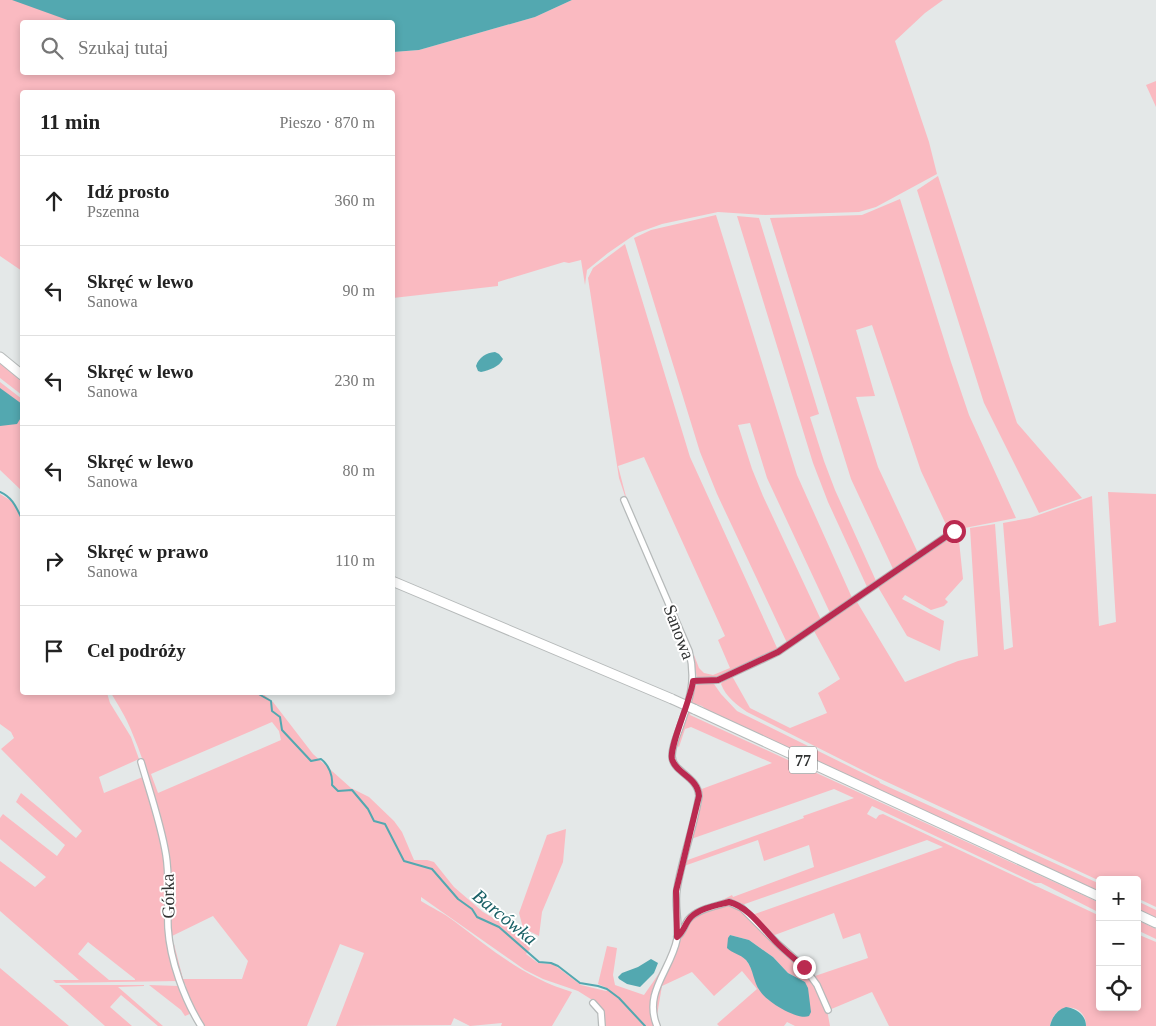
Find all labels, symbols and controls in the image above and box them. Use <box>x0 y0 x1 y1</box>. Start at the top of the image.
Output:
search box <box>20 20 395 75</box>
icon: search <box>38 34 66 62</box>
text: Szukaj tutaj <box>78 37 168 58</box>
text: 11 min <box>40 110 100 134</box>
text: Pieszo · 870 m <box>279 114 375 131</box>
text: Idź prosto <box>87 181 170 202</box>
icon: ahead <box>40 187 68 215</box>
text: 360 m <box>335 192 375 209</box>
text: Pszenna <box>87 203 139 220</box>
text: Skręć w lewo <box>87 271 194 292</box>
icon: left <box>40 277 68 305</box>
text: 90 m <box>343 282 375 299</box>
text: Sanowa <box>87 293 138 310</box>
text: Skręć w lewo <box>87 361 194 382</box>
icon: left <box>40 367 68 395</box>
text: 230 m <box>335 372 375 389</box>
text: Sanowa <box>87 383 138 400</box>
text: Skręć w lewo <box>87 451 194 472</box>
icon: left <box>40 457 68 485</box>
text: 80 m <box>343 462 375 479</box>
text: Sanowa <box>87 473 138 490</box>
route start <box>943 520 966 543</box>
text: Skręć w prawo <box>87 541 208 562</box>
icon: right <box>40 547 68 575</box>
text: 110 m <box>335 552 375 569</box>
text: Sanowa <box>87 563 138 580</box>
street label: Sanowa <box>659 602 699 662</box>
icon: arrive <box>40 637 68 665</box>
text: Cel podróży <box>87 640 186 661</box>
road number: 77 <box>789 746 817 774</box>
street label: Górka <box>158 873 178 919</box>
map controls <box>1096 876 1141 1011</box>
button: + <box>1096 876 1141 921</box>
water label: Barcówka <box>469 885 541 949</box>
button: − <box>1096 921 1141 966</box>
route end <box>793 956 816 979</box>
button: locate <box>1096 966 1141 1011</box>

